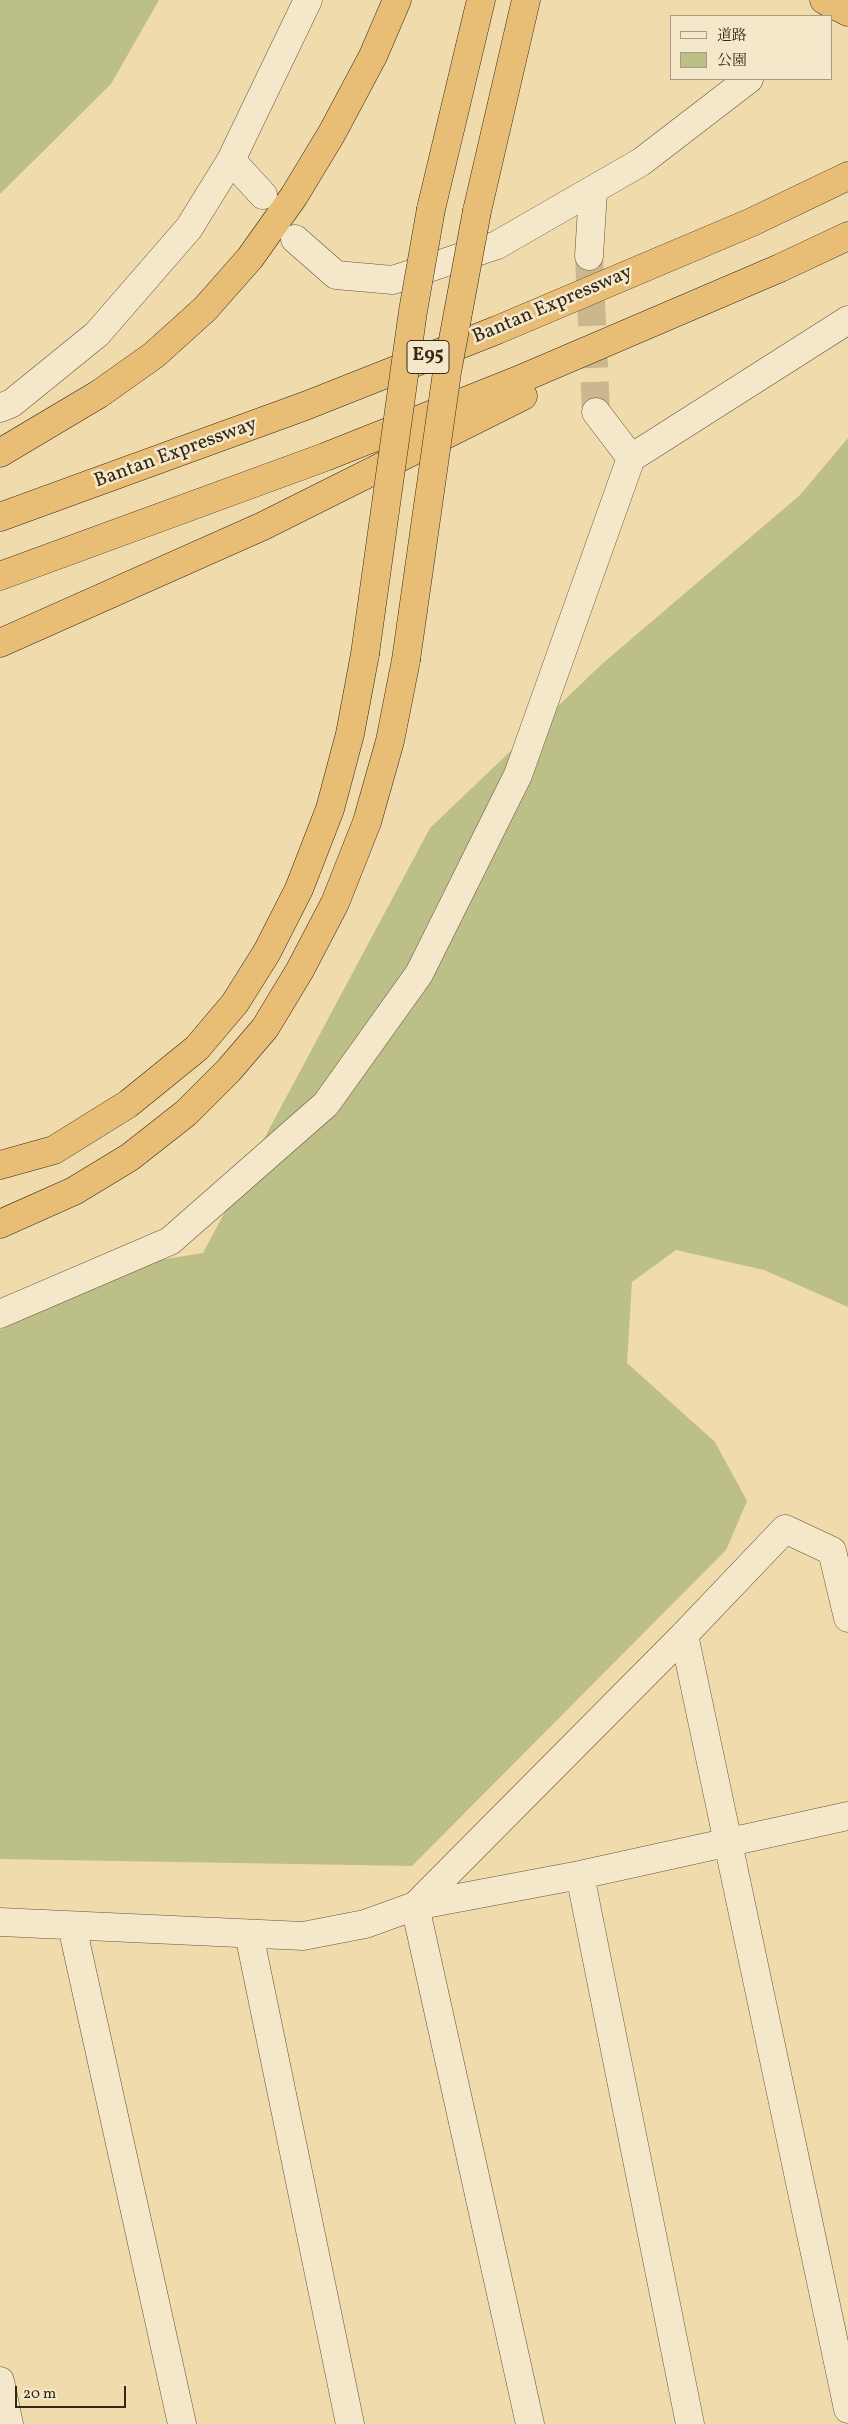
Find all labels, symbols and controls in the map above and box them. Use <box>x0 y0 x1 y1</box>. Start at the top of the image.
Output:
legend <box>670 15 833 80</box>
text: 道路 <box>717 26 747 47</box>
text: 公園 <box>717 51 747 72</box>
street label: Bantan Expressway <box>469 261 637 351</box>
road number: E95 <box>407 341 449 374</box>
street label: Bantan Expressway <box>91 413 261 495</box>
scale bar <box>18 2376 129 2408</box>
text: 20 m <box>23 2384 56 2405</box>

